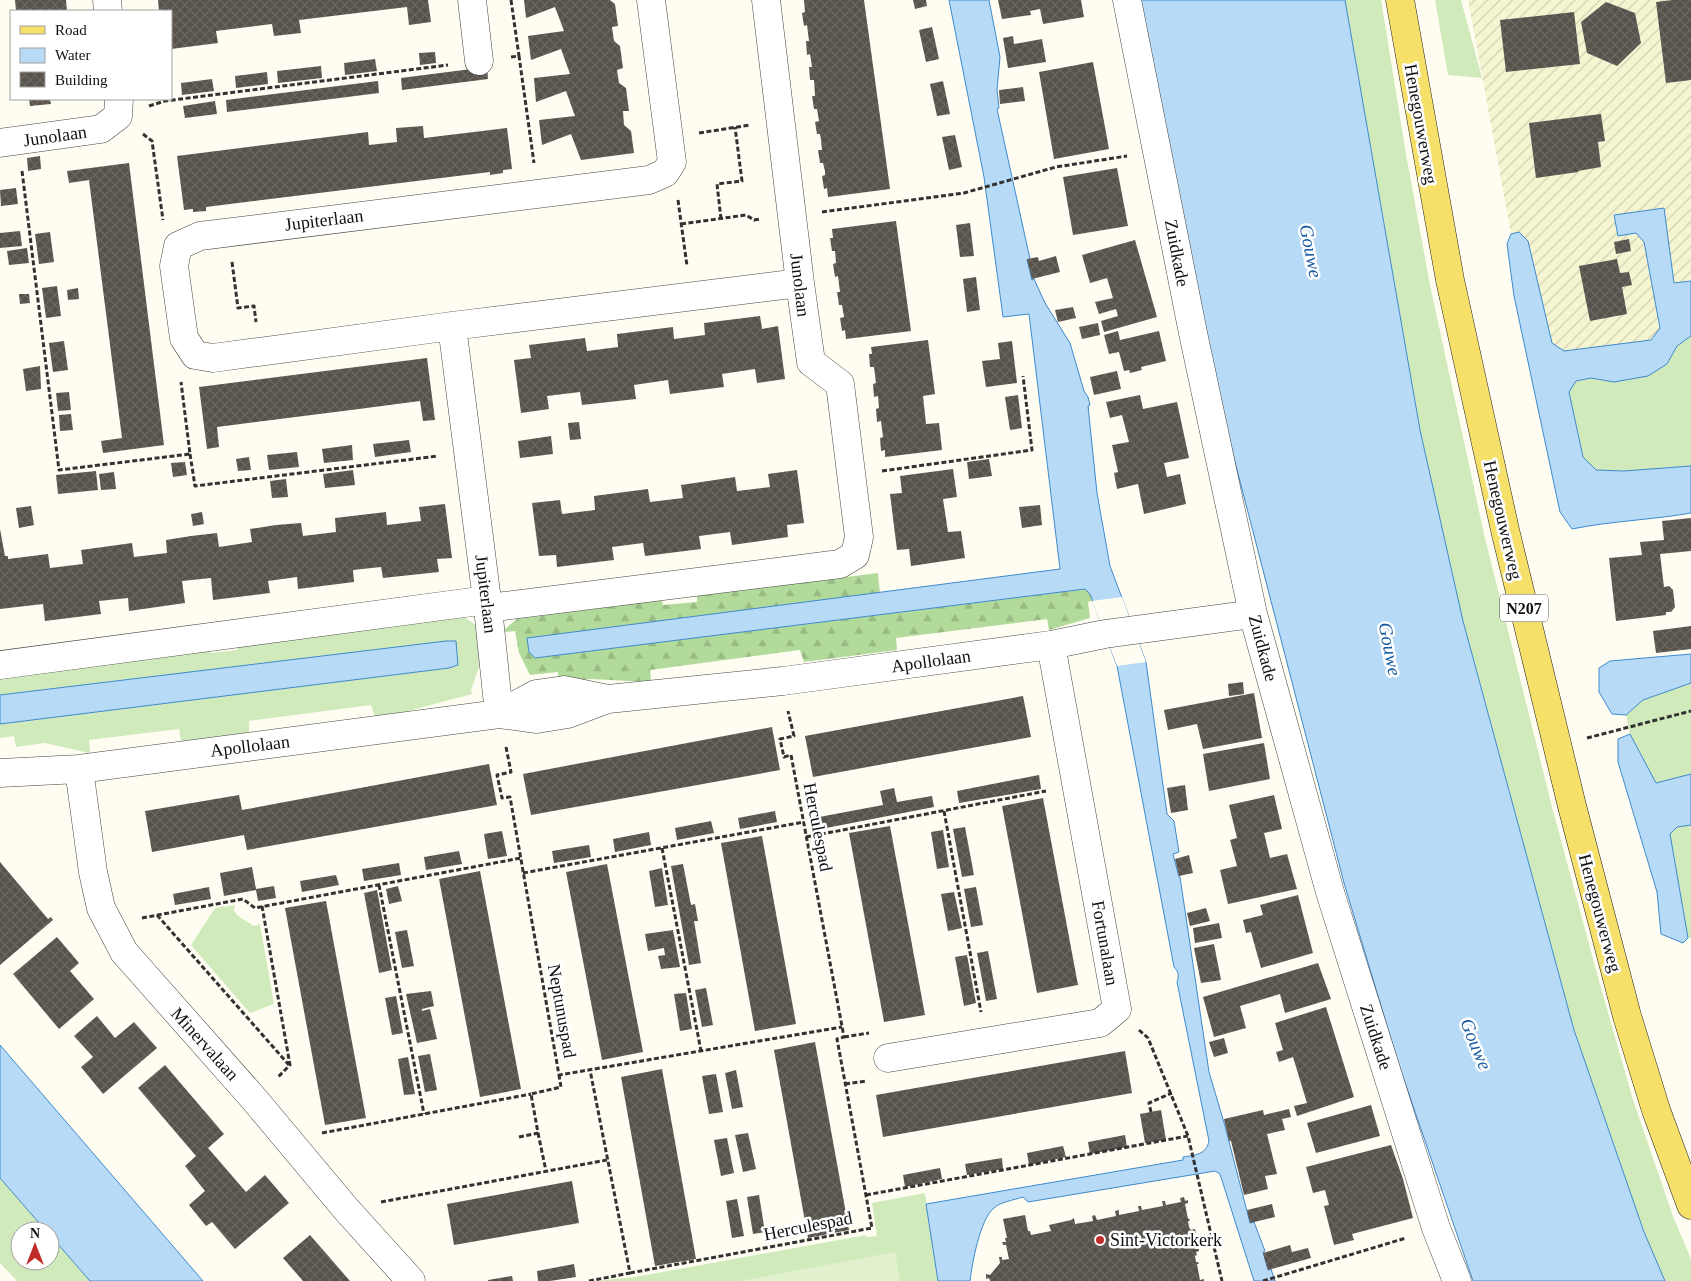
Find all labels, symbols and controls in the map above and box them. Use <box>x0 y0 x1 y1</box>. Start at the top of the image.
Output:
legend <box>10 10 172 100</box>
text: Road <box>55 22 87 38</box>
text: Water <box>55 47 90 63</box>
street label: Henegouwerweg <box>1401 62 1441 186</box>
text: Building <box>55 72 108 88</box>
street label: Junolaan <box>22 122 88 150</box>
street label: Jupiterlaan <box>284 205 364 235</box>
street label: Zuidkade <box>1161 218 1193 288</box>
water label: Gouwe <box>1296 223 1326 279</box>
street label: Junolaan <box>786 252 814 318</box>
street label: Henegouwerweg <box>1480 458 1526 582</box>
street label: Jupiterlaan <box>471 554 501 634</box>
road number: N207 <box>1500 594 1548 622</box>
street label: Zuidkade <box>1245 613 1281 683</box>
water label: Gouwe <box>1375 621 1405 677</box>
street label: Apollolaan <box>890 646 972 676</box>
street label: Apollolaan <box>209 731 291 761</box>
street label: Herculespad <box>800 781 836 873</box>
street label: Henegouwerweg <box>1575 852 1625 974</box>
street label: Fortunalaan <box>1088 899 1122 987</box>
street label: Neptunuspad <box>544 962 580 1060</box>
street label: Zuidkade <box>1356 1002 1396 1072</box>
street label: Minervalaan <box>167 1004 243 1084</box>
water label: Gouwe <box>1456 1015 1496 1073</box>
street label: Herculespad <box>762 1208 854 1244</box>
north arrow <box>10 1221 60 1271</box>
text: N <box>30 1226 40 1241</box>
place label: Sint-Victorkerk <box>1110 1230 1222 1250</box>
marker: Sint-Victorkerk <box>1094 1234 1106 1246</box>

